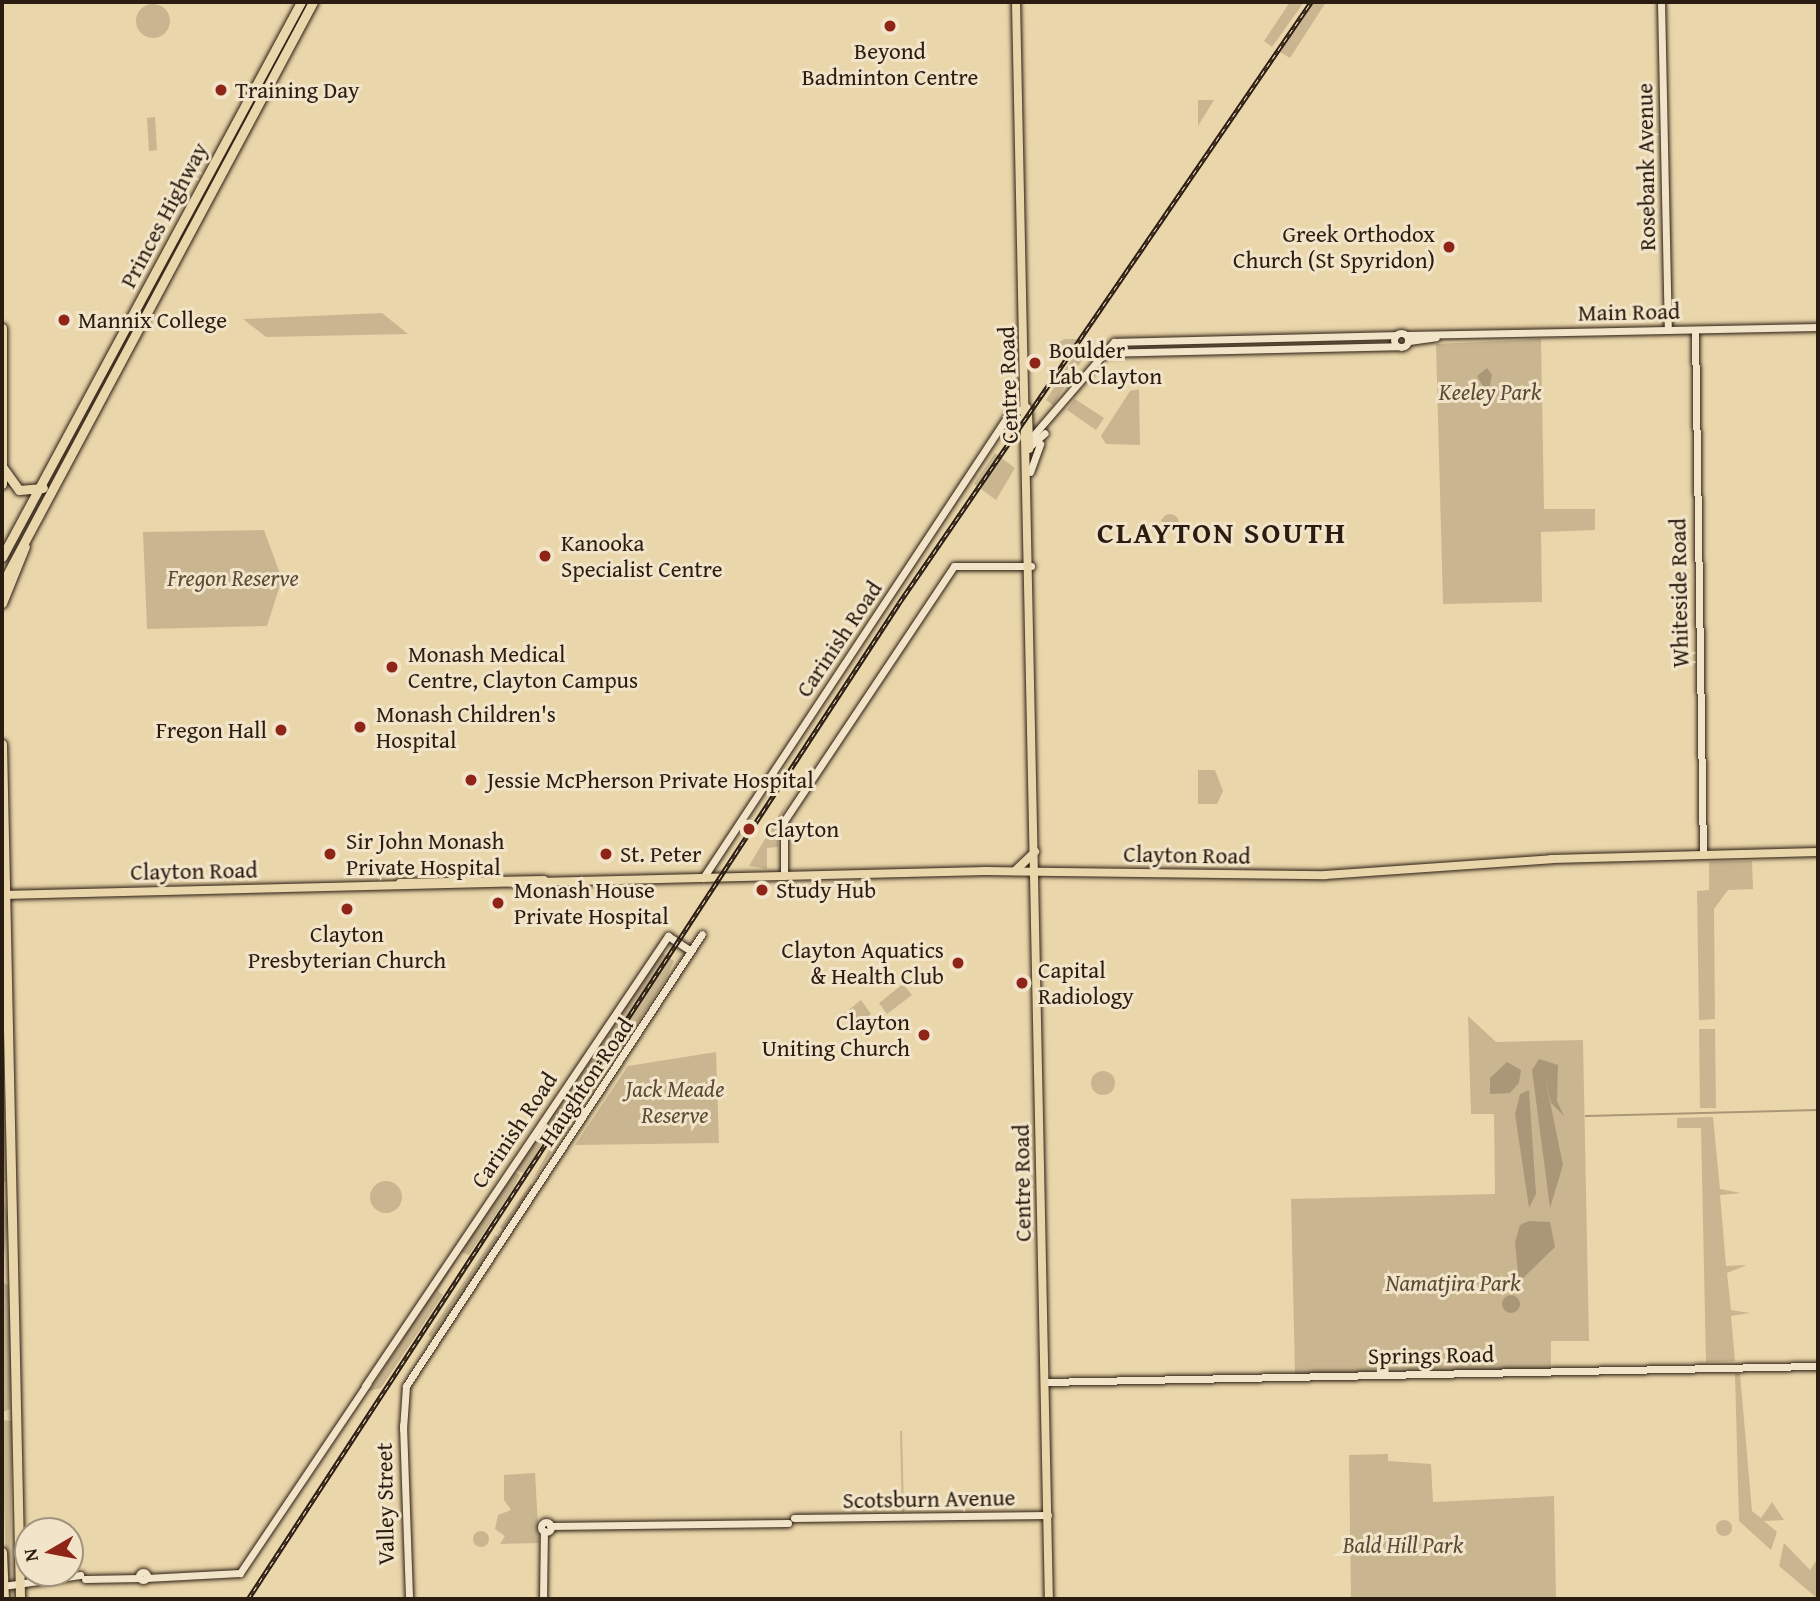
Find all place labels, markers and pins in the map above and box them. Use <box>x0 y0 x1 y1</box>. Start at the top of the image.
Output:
marker: Beyond Badminton Centre <box>882 18 898 34</box>
place label: Beyond Badminton Centre <box>802 37 978 91</box>
place label: Training Day <box>235 76 360 104</box>
marker: Training Day <box>213 82 229 98</box>
place label: Greek Orthodox Church (St Spyridon) <box>1233 220 1435 274</box>
marker: Greek Orthodox Church (St Spyridon) <box>1441 239 1457 255</box>
place label: Mannix College <box>78 306 227 334</box>
marker: Mannix College <box>56 312 72 328</box>
place label: Boulder Lab Clayton <box>1049 336 1162 390</box>
marker: Boulder Lab Clayton <box>1027 355 1043 371</box>
place label: Kanooka Specialist Centre <box>561 529 722 583</box>
marker: Kanooka Specialist Centre <box>535 546 555 566</box>
place label: Monash Medical Centre, Clayton Campus <box>408 640 638 694</box>
marker: Monash Medical Centre, Clayton Campus <box>382 657 402 677</box>
place label: Monash Children's Hospital <box>376 700 556 754</box>
place label: Fregon Hall <box>156 716 267 744</box>
marker: Monash Children's Hospital <box>350 717 370 737</box>
marker: Fregon Hall <box>273 722 289 738</box>
place label: Jessie McPherson Private Hospital <box>487 766 814 794</box>
marker: Jessie McPherson Private Hospital <box>461 770 481 790</box>
place label: Clayton <box>765 815 839 843</box>
marker: Clayton <box>739 819 759 839</box>
place label: Sir John Monash Private Hospital <box>346 827 505 881</box>
place label: St. Peter <box>620 840 702 868</box>
marker: Sir John Monash Private Hospital <box>320 844 340 864</box>
marker: St. Peter <box>598 846 614 862</box>
place label: Monash House Private Hospital <box>514 876 669 930</box>
place label: Study Hub <box>776 876 876 904</box>
marker: Study Hub <box>754 882 770 898</box>
marker: Monash House Private Hospital <box>488 893 508 913</box>
marker: Clayton Presbyterian Church <box>339 901 355 917</box>
place label: Clayton Presbyterian Church <box>248 920 446 974</box>
place label: Clayton Aquatics & Health Club <box>782 936 944 990</box>
marker: Clayton Aquatics & Health Club <box>950 955 966 971</box>
place label: Capital Radiology <box>1038 956 1134 1010</box>
marker: Capital Radiology <box>1012 973 1032 993</box>
place label: Clayton Uniting Church <box>762 1008 910 1062</box>
marker: Clayton Uniting Church <box>916 1027 932 1043</box>

